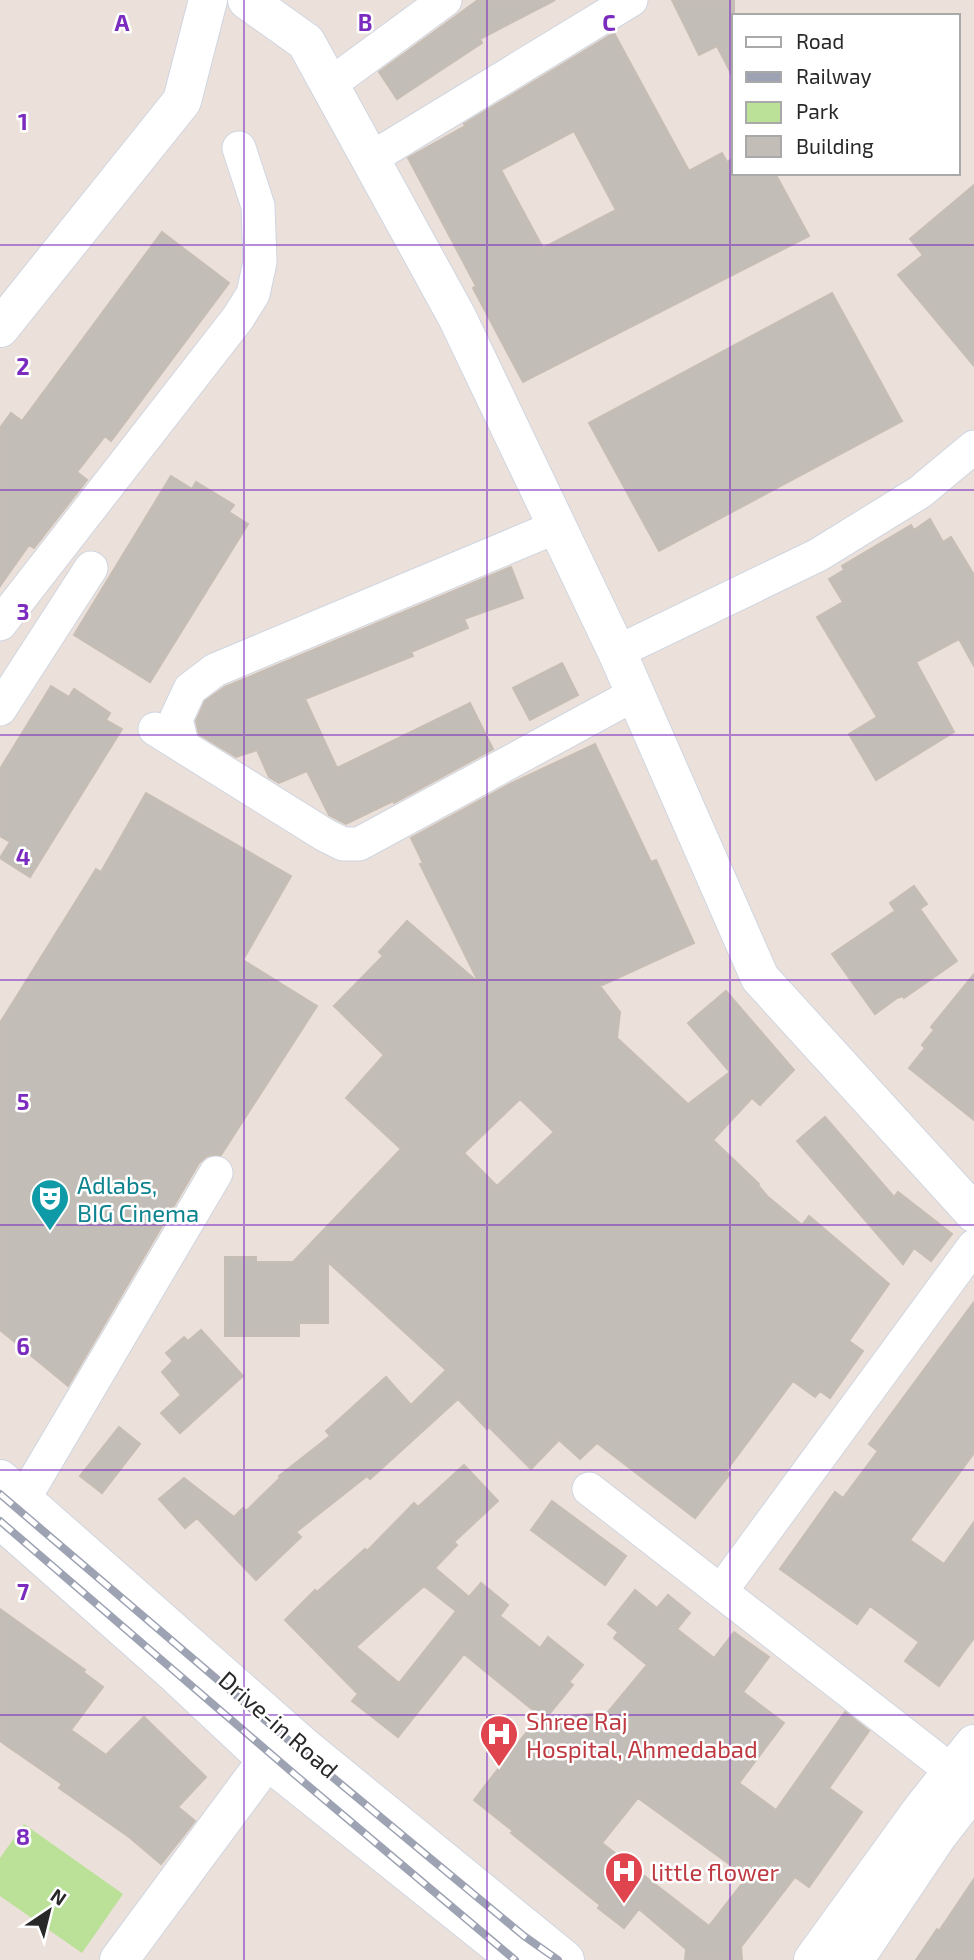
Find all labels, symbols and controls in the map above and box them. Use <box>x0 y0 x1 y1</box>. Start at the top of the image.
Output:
text: A <box>114 8 130 36</box>
text: B <box>358 8 372 36</box>
text: C <box>602 8 616 36</box>
legend <box>732 14 960 175</box>
text: Road <box>796 28 844 53</box>
text: Railway <box>796 63 872 88</box>
text: Park <box>796 98 839 123</box>
text: 1 <box>18 107 28 135</box>
text: Building <box>796 133 874 158</box>
text: 2 <box>16 352 30 380</box>
text: 3 <box>16 597 30 625</box>
text: 4 <box>16 842 30 870</box>
text: 5 <box>17 1087 29 1115</box>
place label: Adlabs, BIG Cinema <box>77 1170 199 1227</box>
theatre icon: Adlabs, BIG Cinema <box>29 1177 71 1232</box>
text: 6 <box>16 1332 30 1360</box>
text: 7 <box>17 1577 29 1605</box>
street label: Drive-in Road <box>214 1664 344 1784</box>
place label: Shree Raj Hospital, Ahmedabad <box>526 1706 758 1763</box>
hospital icon: Shree Raj Hospital, Ahmedabad <box>478 1713 520 1768</box>
text: 8 <box>16 1822 30 1850</box>
hospital icon: little flower <box>603 1850 645 1905</box>
place label: little flower <box>651 1857 780 1886</box>
north arrow <box>14 1876 84 1946</box>
text: N <box>47 1883 71 1910</box>

